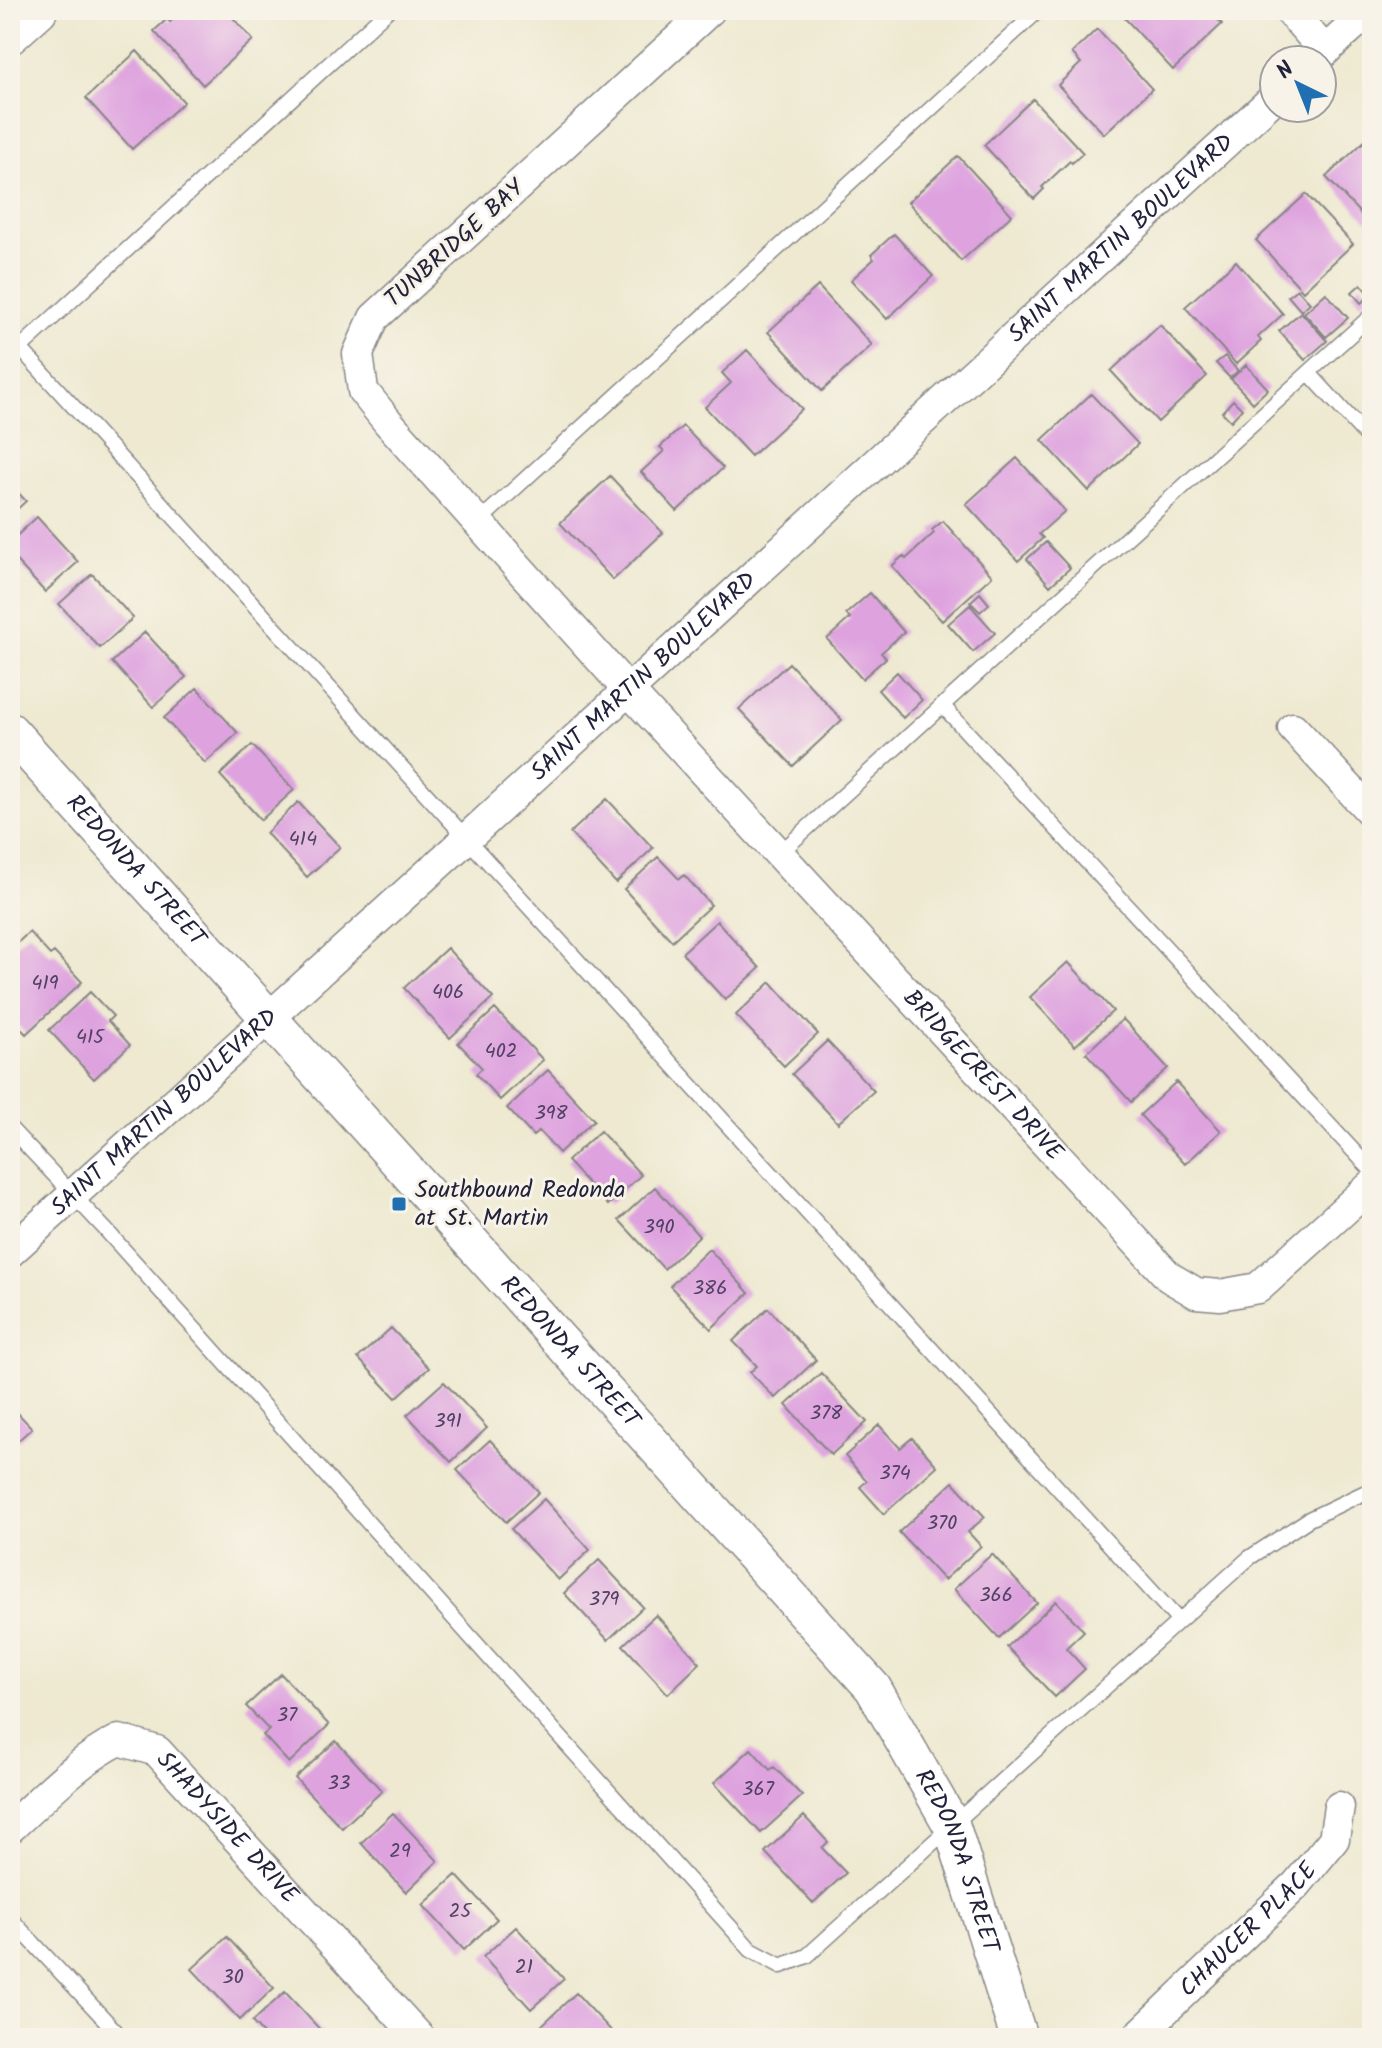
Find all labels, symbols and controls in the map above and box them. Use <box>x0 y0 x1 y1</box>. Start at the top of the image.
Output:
north arrow <box>1258 44 1338 124</box>
text: N <box>1269 54 1303 89</box>
street label: SAINT MARTIN BOULEVARD <box>999 124 1243 353</box>
street label: TUNBRIDGE BAY <box>376 169 535 318</box>
street label: SAINT MARTIN BOULEVARD <box>521 562 766 791</box>
street label: REDONDA STREET <box>56 785 217 958</box>
house number: 414 <box>289 824 317 856</box>
house number: 419 <box>31 968 59 1000</box>
house number: 406 <box>432 977 464 1009</box>
street label: BRIDGECREST DRIVE <box>893 980 1073 1171</box>
street label: SAINT MARTIN BOULEVARD <box>42 999 287 1226</box>
house number: 415 <box>76 1022 105 1054</box>
house number: 402 <box>485 1036 517 1068</box>
house number: 398 <box>534 1098 569 1130</box>
place label: Southbound Redonda at St. Martin <box>415 1171 625 1238</box>
marker: Southbound Redonda at St. Martin <box>390 1195 408 1213</box>
house number: 390 <box>643 1212 675 1244</box>
street label: REDONDA STREET <box>490 1266 651 1439</box>
house number: 386 <box>693 1273 727 1305</box>
house number: 378 <box>810 1398 843 1430</box>
house number: 391 <box>434 1406 462 1438</box>
house number: 374 <box>879 1458 911 1490</box>
house number: 370 <box>927 1508 957 1540</box>
house number: 366 <box>979 1580 1013 1612</box>
house number: 379 <box>589 1584 619 1616</box>
house number: 37 <box>277 1700 298 1732</box>
street label: SHADYSIDE DRIVE <box>147 1742 308 1914</box>
street label: REDONDA STREET <box>904 1762 1011 1960</box>
house number: 33 <box>328 1768 350 1800</box>
house number: 367 <box>742 1774 775 1806</box>
house number: 29 <box>389 1836 411 1868</box>
street label: CHAUCER PLACE <box>1170 1853 1328 2007</box>
house number: 25 <box>449 1896 472 1928</box>
house number: 21 <box>515 1952 533 1984</box>
house number: 30 <box>222 1962 244 1994</box>

